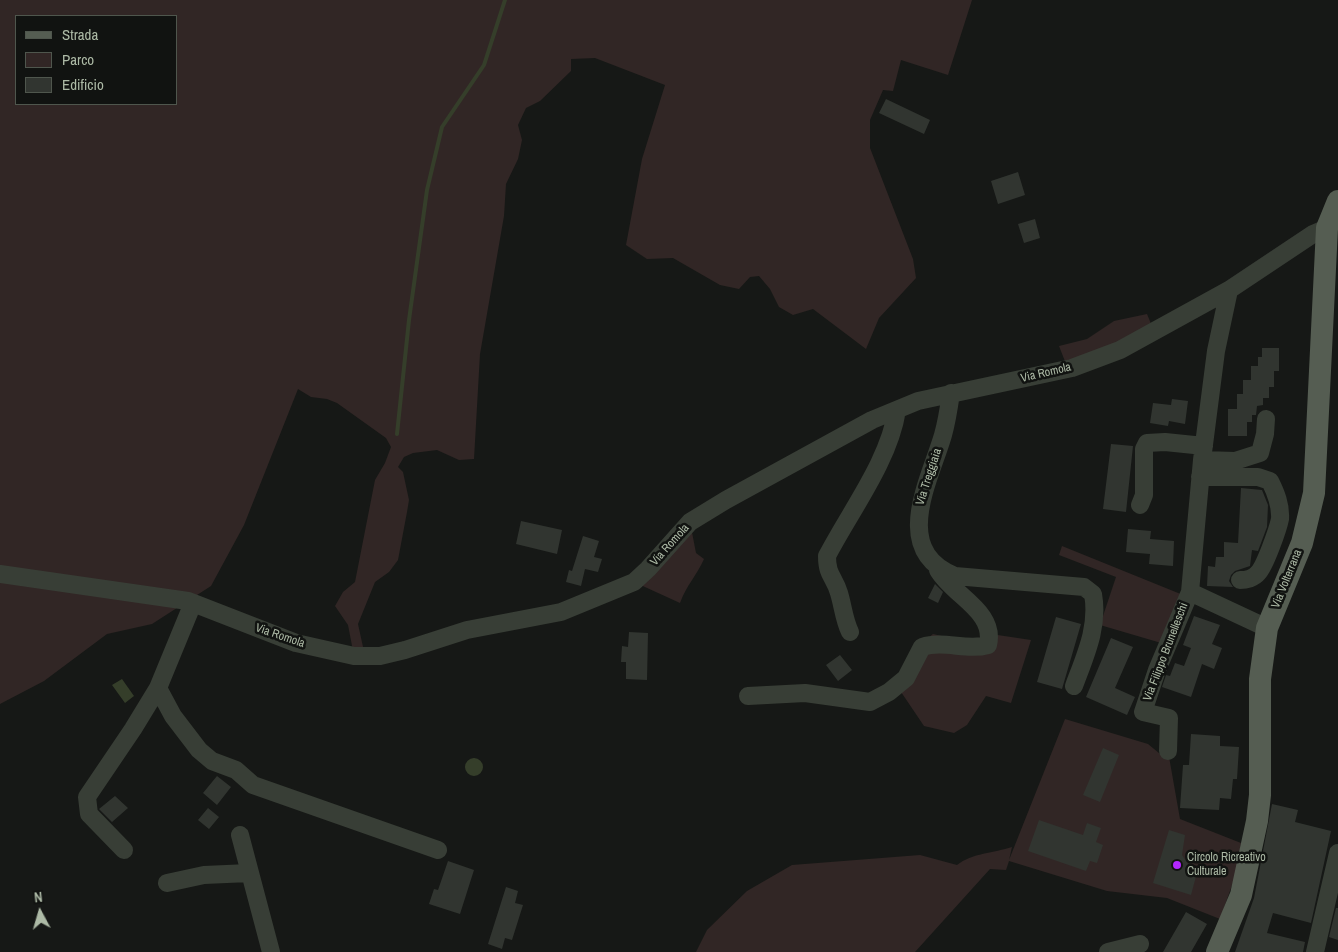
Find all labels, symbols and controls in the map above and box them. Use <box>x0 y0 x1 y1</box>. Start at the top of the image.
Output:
legend <box>15 15 178 105</box>
text: Strada <box>62 24 98 45</box>
text: Parco <box>62 49 94 70</box>
text: Edificio <box>62 74 104 95</box>
street label: Via Romola <box>1019 360 1073 386</box>
street label: Via Treggiaia <box>913 447 945 507</box>
street label: Via Romola <box>648 521 692 569</box>
street label: Via Volterrana <box>1269 547 1305 611</box>
street label: Via Filippo Brunelleschi <box>1141 601 1191 703</box>
street label: Via Romola <box>253 621 307 651</box>
place label: Circolo Ricreativo Culturale <box>1187 851 1266 879</box>
marker: Circolo Ricreativo Culturale <box>1171 859 1183 871</box>
north arrow <box>15 887 65 937</box>
text: N <box>33 888 43 906</box>

